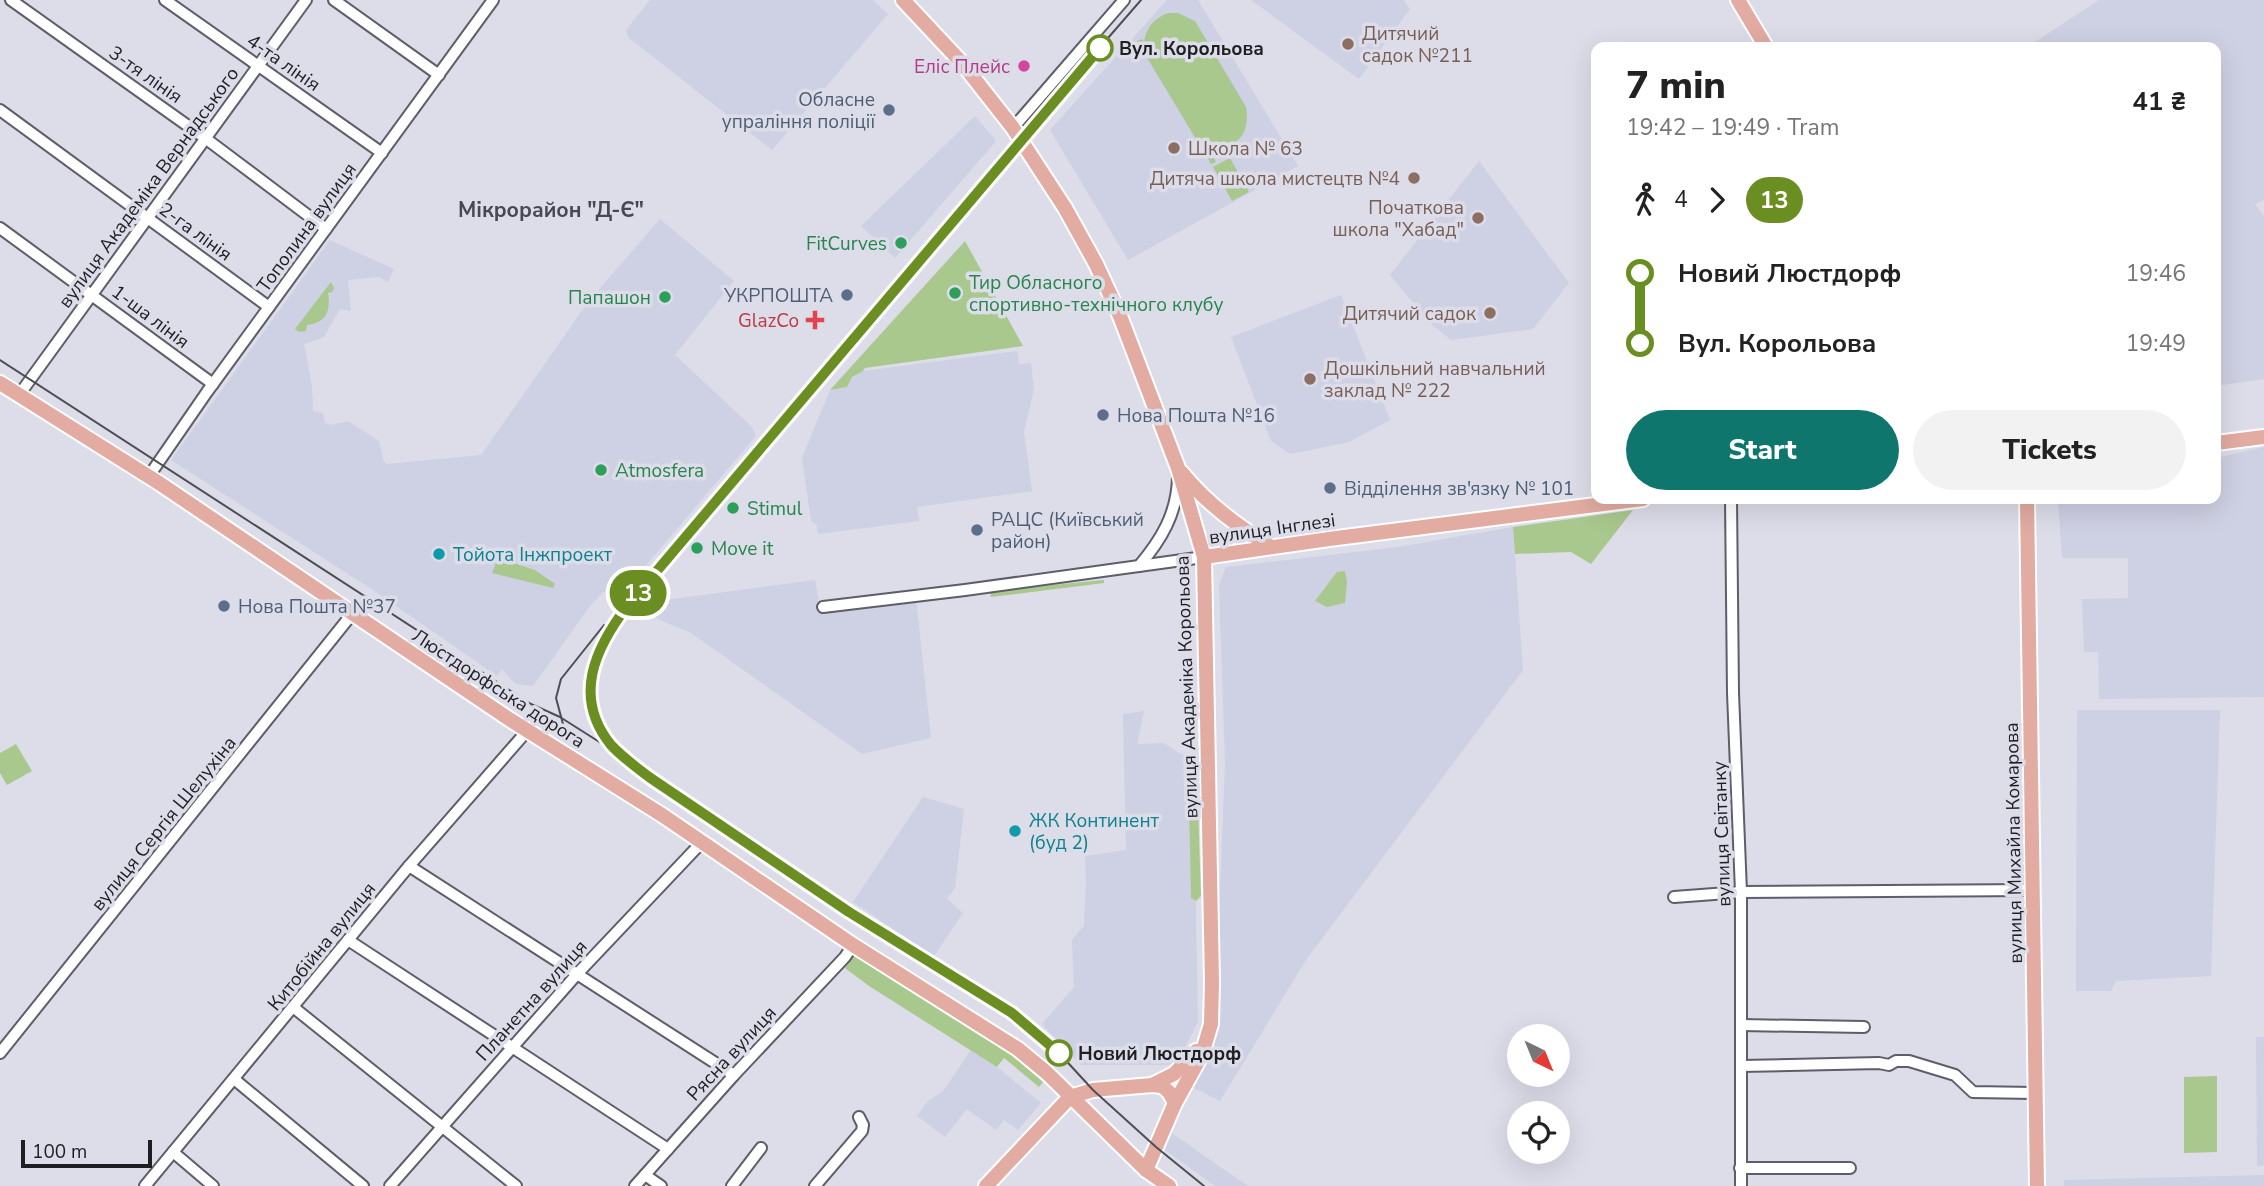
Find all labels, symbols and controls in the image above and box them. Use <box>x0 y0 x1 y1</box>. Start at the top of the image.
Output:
place label: Дитячий садок №211 <box>1362 21 1473 69</box>
street label: 4-та лінія <box>241 28 325 98</box>
marker: Вул. Корольова <box>1087 35 1113 61</box>
place label: Вул. Корольова <box>1119 36 1264 62</box>
marker: Дитячий садок №211 <box>1340 36 1356 52</box>
street label: 3-тя лінія <box>103 40 187 110</box>
place label: Еліс Плейс <box>914 54 1010 80</box>
marker: Еліс Плейс <box>1016 58 1032 74</box>
text: 7 min <box>1626 60 1726 111</box>
street label: вулиця Академіка Вернадського <box>52 62 245 313</box>
text: 41 ₴ <box>2132 84 2186 119</box>
place label: Обласне упраління поліції <box>722 87 875 135</box>
marker: Обласне упраління поліції <box>881 102 897 118</box>
text: 19:42 – 19:49 · Tram <box>1626 112 1839 143</box>
place label: Школа № 63 <box>1188 136 1303 162</box>
marker: Школа № 63 <box>1166 140 1182 156</box>
street label: Тополина вулиця <box>251 158 363 298</box>
place label: Дитяча школа мистецтв №4 <box>1150 166 1400 192</box>
marker: Дитяча школа мистецтв №4 <box>1406 170 1422 186</box>
icon: walk <box>1626 181 1664 219</box>
icon: forward <box>1698 181 1736 219</box>
text: 4 <box>1674 184 1688 215</box>
text: 13 <box>1760 184 1789 216</box>
place label: Початкова школа "Хабад" <box>1333 195 1464 243</box>
district label: Мікрорайон "Д-Є" <box>458 196 644 224</box>
street label: 2-га лінія <box>154 197 237 267</box>
marker: Початкова школа "Хабад" <box>1470 210 1486 226</box>
place label: FitCurves <box>806 231 887 257</box>
marker: FitCurves <box>893 235 909 251</box>
text: Новий Люстдорф <box>1678 256 1901 291</box>
text: 19:46 <box>2126 258 2186 289</box>
place label: Тир Обласного спортивно-технічного клубу <box>969 270 1223 318</box>
street label: 1-ша лінія <box>106 279 195 355</box>
place label: УКРПОШТА <box>723 283 833 309</box>
place label: Папашон <box>568 285 651 311</box>
marker: Тир Обласного спортивно-технічного клубу <box>947 285 963 301</box>
marker: УКРПОШТА <box>839 287 855 303</box>
marker: Папашон <box>657 289 673 305</box>
place label: Дитячий садок <box>1343 301 1476 327</box>
marker: Дитячий садок <box>1482 305 1498 321</box>
place label: GlazCo <box>738 308 799 334</box>
marker: GlazCo <box>805 310 825 330</box>
text: Вул. Корольова <box>1678 326 1876 361</box>
text: 19:49 <box>2126 328 2186 359</box>
place label: Дошкільний навчальний заклад № 222 <box>1324 356 1546 404</box>
marker: Дошкільний навчальний заклад № 222 <box>1302 371 1318 387</box>
place label: Нова Пошта №16 <box>1117 403 1275 429</box>
marker: Нова Пошта №16 <box>1095 407 1111 423</box>
button: Start <box>1626 410 1899 490</box>
button: Tickets <box>1913 410 2186 490</box>
place label: Atmosfera <box>615 458 704 484</box>
marker: Atmosfera <box>593 462 609 478</box>
place label: Відділення зв'язку № 101 <box>1344 476 1574 502</box>
marker: Відділення зв'язку № 101 <box>1322 480 1338 496</box>
place label: Stimul <box>747 496 803 522</box>
marker: Stimul <box>725 500 741 516</box>
place label: РАЦС (Київський район) <box>991 507 1144 555</box>
street label: вулиця Інглезі <box>1207 507 1337 551</box>
marker: РАЦС (Київський район) <box>969 522 985 538</box>
place label: Move it <box>711 536 774 562</box>
marker: Move it <box>689 540 705 556</box>
place label: Тойота Інжпроект <box>453 542 612 568</box>
marker: Тойота Інжпроект <box>431 546 447 562</box>
street label: вулиця Академіка Корольова <box>1169 555 1205 819</box>
line badge: 13 <box>606 570 670 616</box>
text: 13 <box>624 577 652 609</box>
place label: Нова Пошта №37 <box>238 594 396 620</box>
marker: Нова Пошта №37 <box>216 598 232 614</box>
street label: Люстдорфська дорога <box>407 623 590 755</box>
street label: вулиця Михайла Комарова <box>1999 722 2029 964</box>
street label: вулиця Сергія Шелухіна <box>85 731 242 916</box>
street label: вулиця Світанку <box>1706 761 1738 907</box>
place label: ЖК Континент (буд 2) <box>1029 808 1160 856</box>
marker: ЖК Континент (буд 2) <box>1007 823 1023 839</box>
street label: Китобійна вулиця <box>262 877 382 1016</box>
street label: Планетна вулиця <box>470 934 593 1067</box>
street label: Рясна вулиця <box>681 1001 782 1107</box>
north arrow <box>1507 1024 1570 1087</box>
map controls <box>1507 1024 1570 1164</box>
marker: Новий Люстдорф <box>1046 1040 1072 1066</box>
place label: Новий Люстдорф <box>1078 1041 1241 1067</box>
button: locate <box>1507 1101 1570 1164</box>
scale bar <box>21 1137 152 1169</box>
text: 100 m <box>32 1139 87 1165</box>

